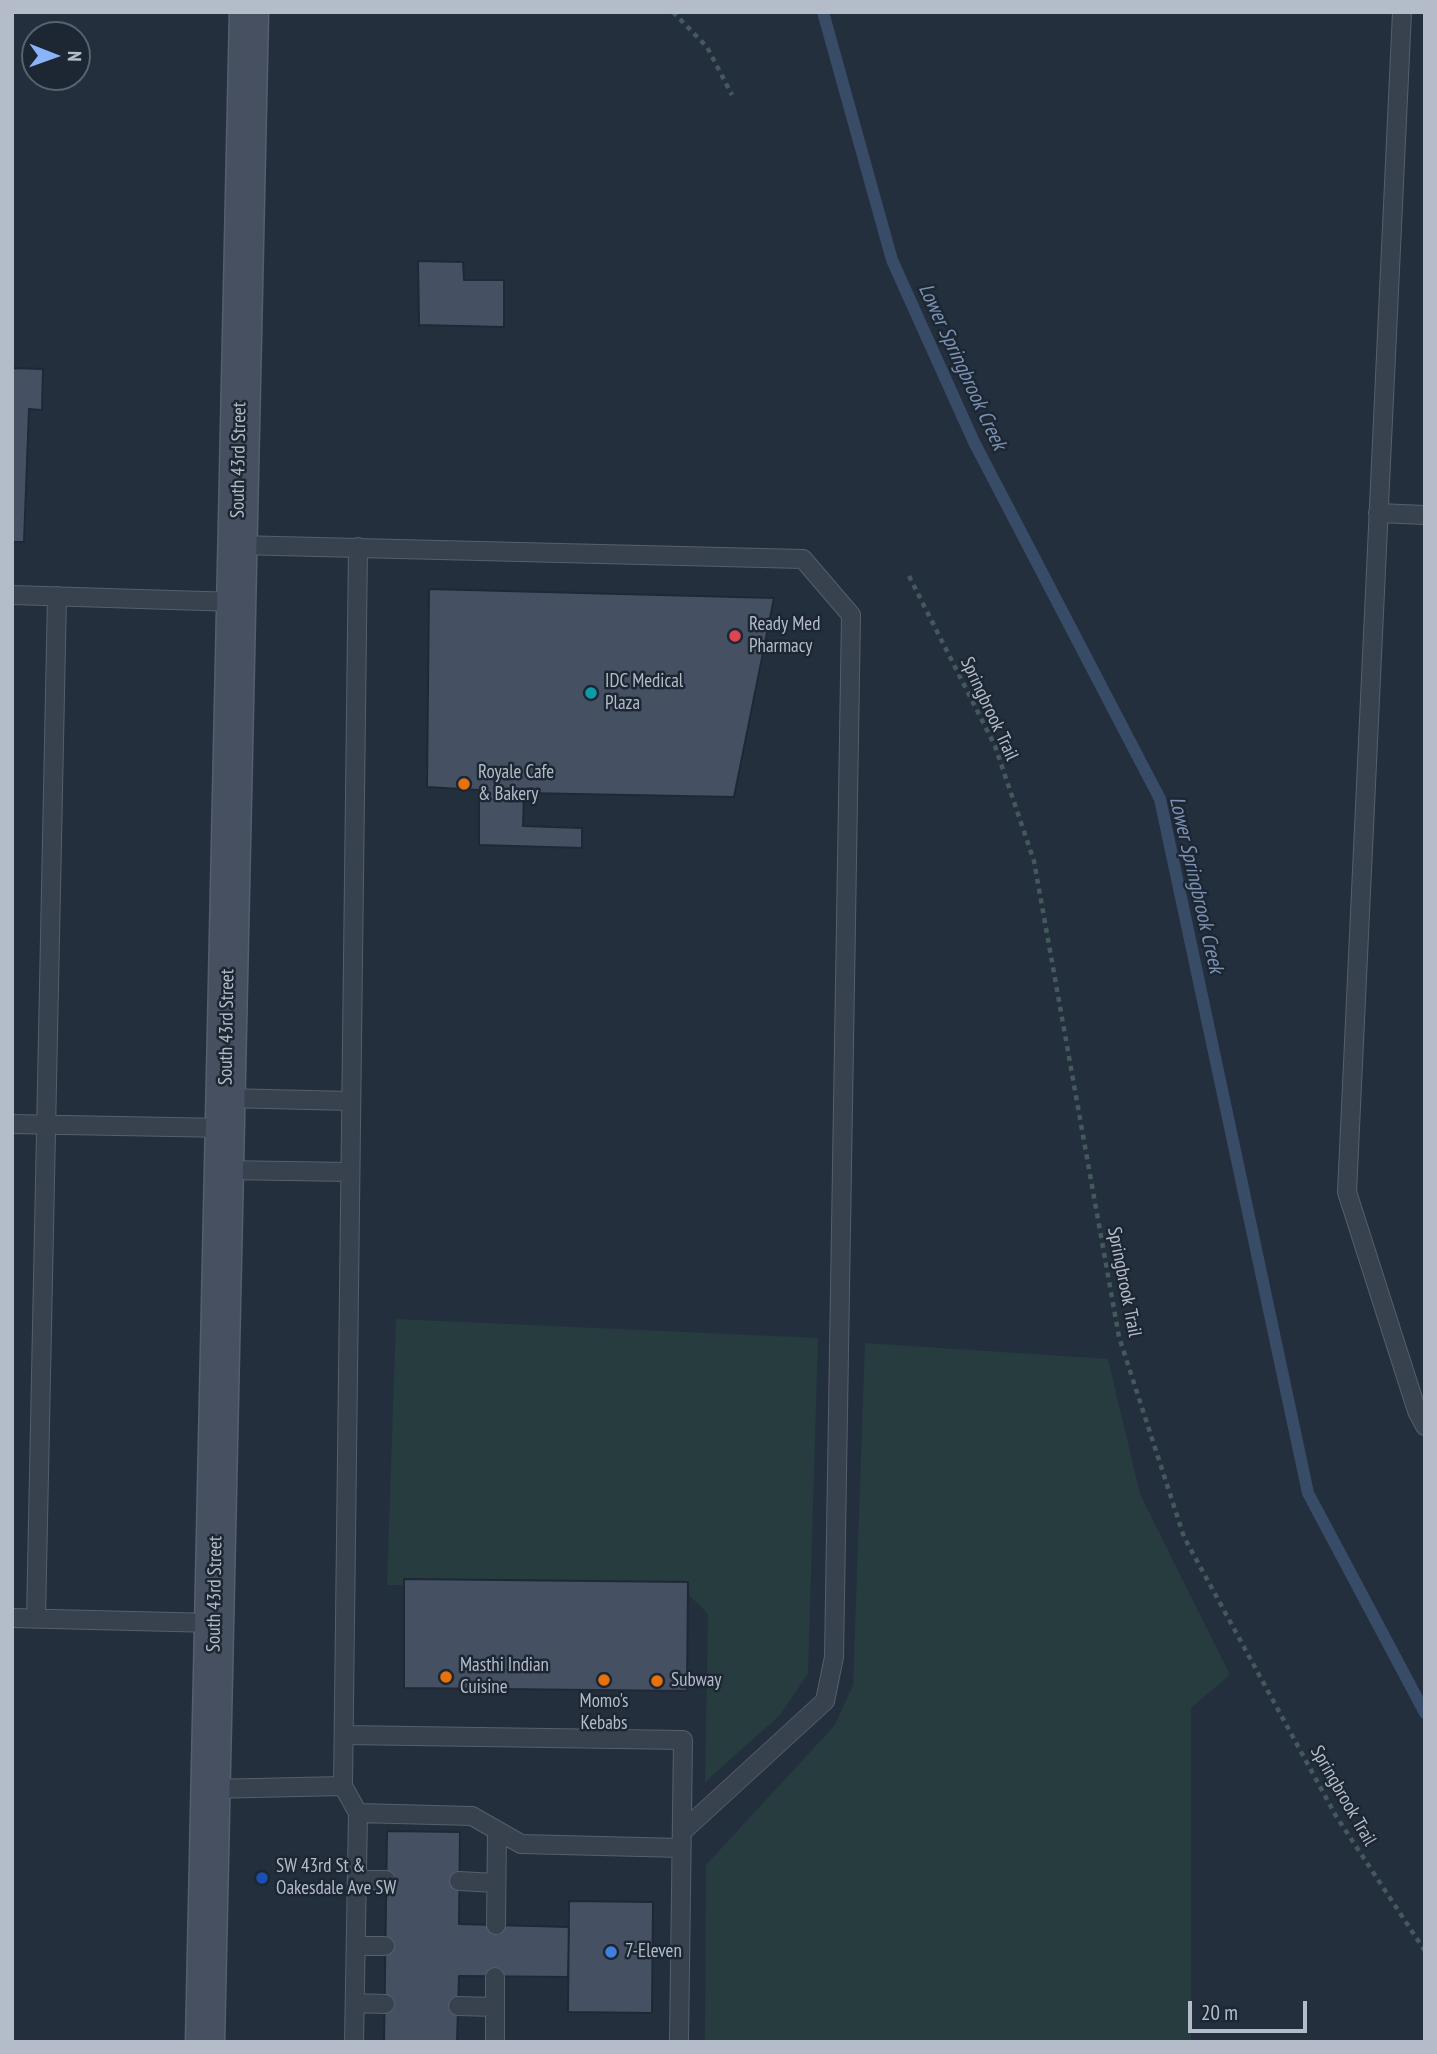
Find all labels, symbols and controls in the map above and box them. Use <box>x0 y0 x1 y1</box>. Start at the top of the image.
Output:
north arrow <box>21 21 91 91</box>
text: N <box>63 51 87 62</box>
water label: Lower Springbrook Creek <box>912 280 1012 454</box>
street label: South 43rd Street <box>227 402 251 518</box>
place label: Ready Med Pharmacy <box>749 614 820 658</box>
marker: Ready Med Pharmacy <box>727 628 743 644</box>
street label: Springbrook Trail <box>955 654 1023 764</box>
place label: IDC Medical Plaza <box>605 671 683 715</box>
marker: IDC Medical Plaza <box>583 685 599 701</box>
place label: Royale Cafe & Bakery <box>478 762 554 806</box>
marker: Royale Cafe & Bakery <box>456 776 472 792</box>
water label: Lower Springbrook Creek <box>1163 794 1229 976</box>
street label: South 43rd Street <box>215 969 239 1085</box>
street label: Springbrook Trail <box>1102 1225 1146 1339</box>
street label: South 43rd Street <box>203 1536 227 1652</box>
place label: Masthi Indian Cuisine <box>460 1655 549 1699</box>
marker: Masthi Indian Cuisine <box>438 1669 454 1685</box>
place label: Subway <box>671 1670 721 1692</box>
marker: Momo's Kebabs <box>596 1672 612 1688</box>
marker: Subway <box>649 1673 665 1689</box>
place label: Momo's Kebabs <box>580 1691 628 1735</box>
street label: Springbrook Trail <box>1305 1742 1381 1850</box>
place label: SW 43rd St & Oakesdale Ave SW <box>276 1856 396 1900</box>
marker: SW 43rd St & Oakesdale Ave SW <box>254 1870 270 1886</box>
place label: 7-Eleven <box>625 1941 682 1963</box>
marker: 7-Eleven <box>603 1944 619 1960</box>
scale bar <box>1192 1988 1311 2032</box>
text: 20 m <box>1201 1999 1238 2026</box>

